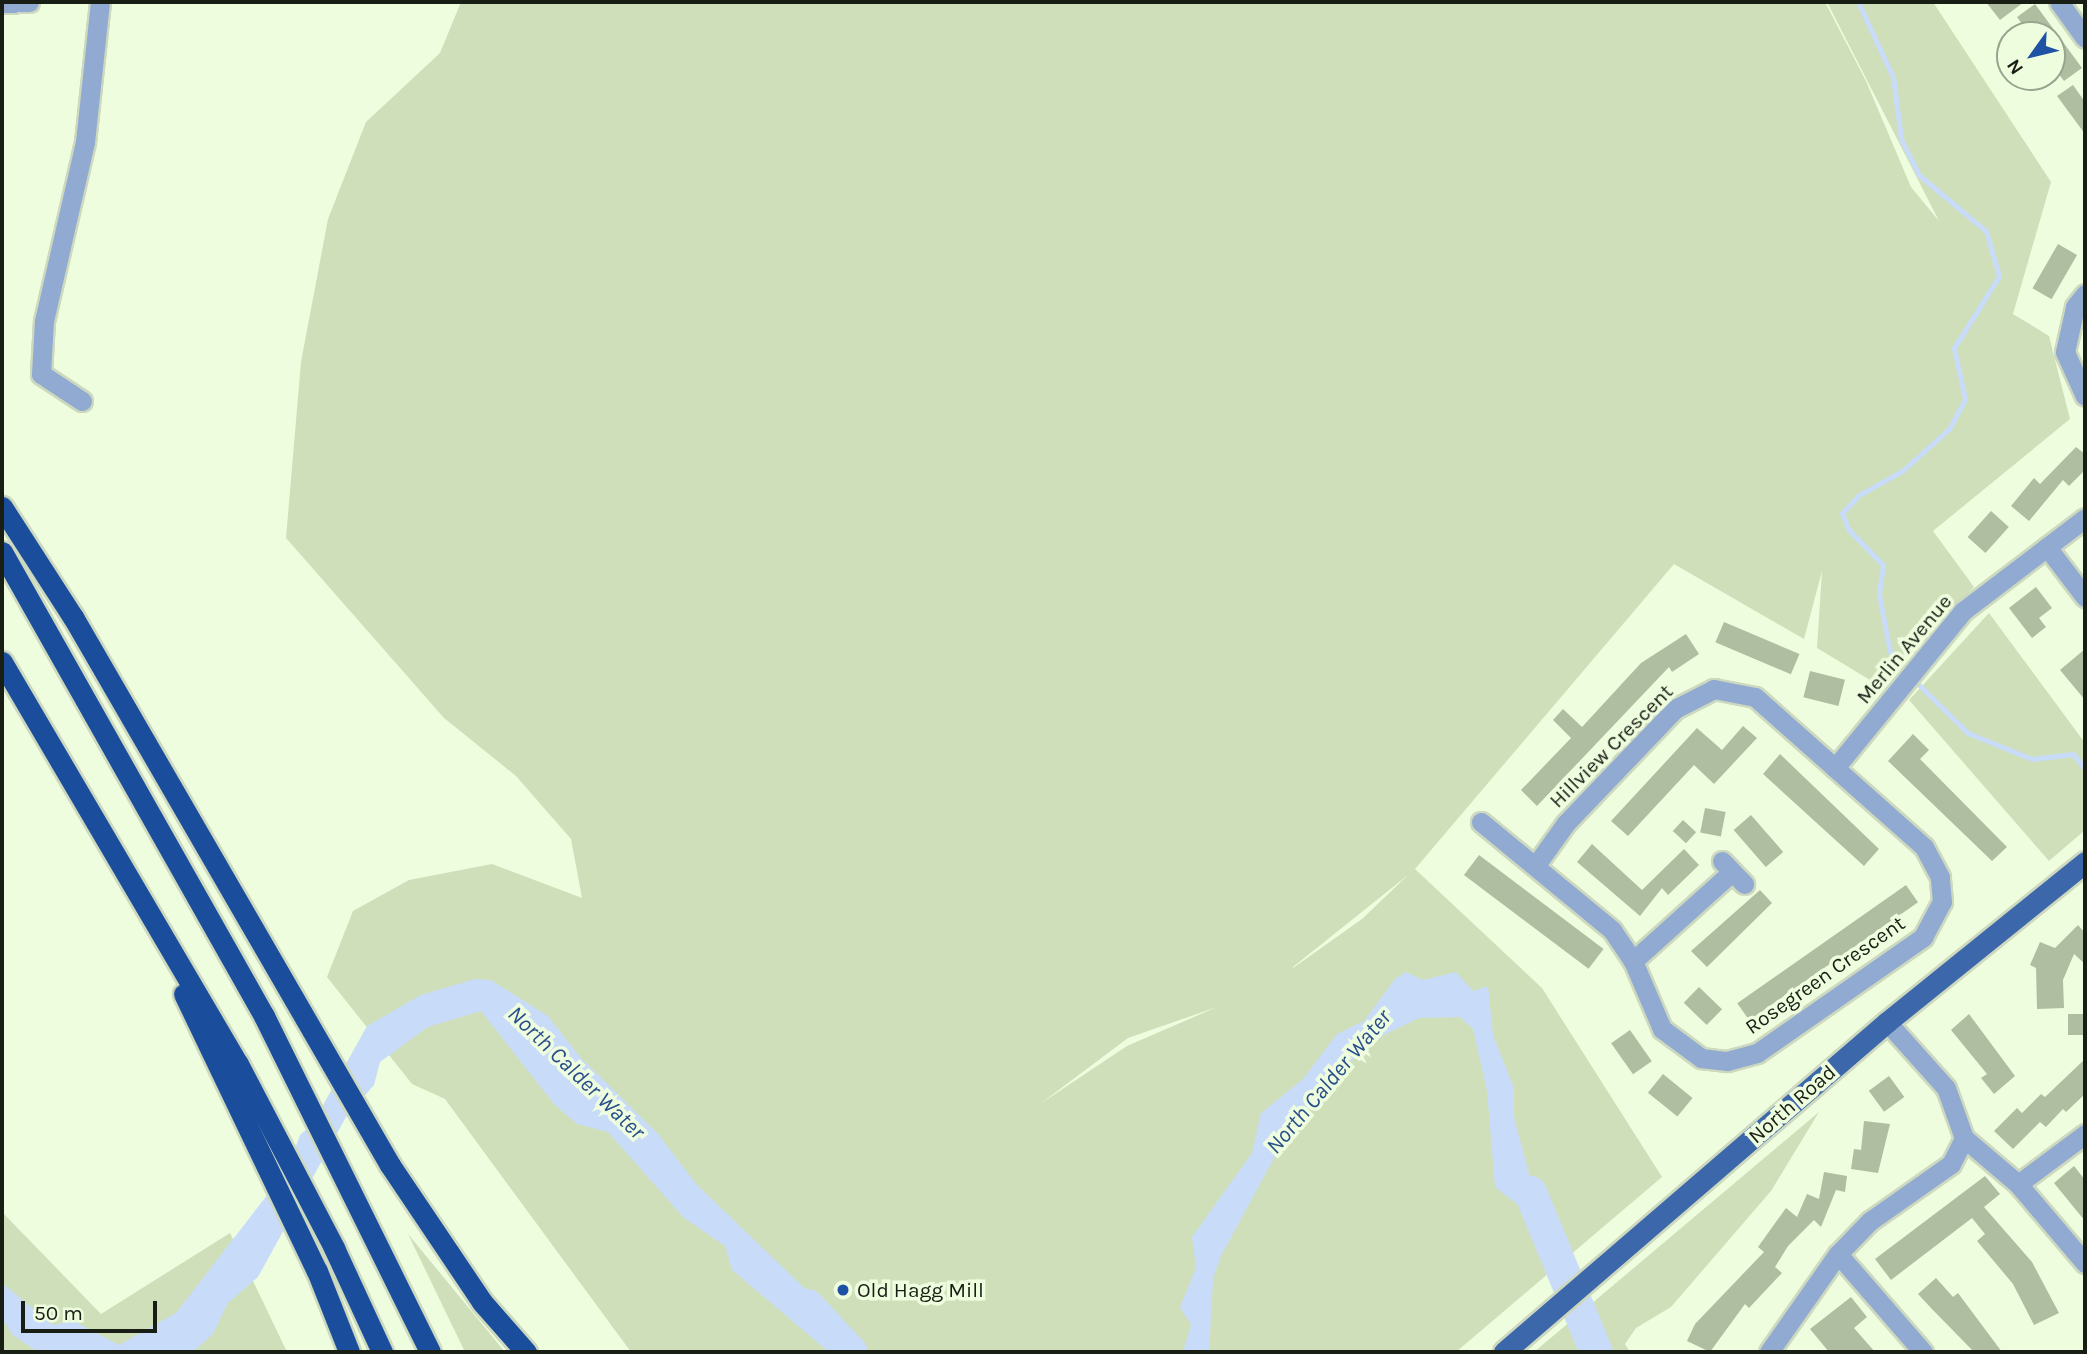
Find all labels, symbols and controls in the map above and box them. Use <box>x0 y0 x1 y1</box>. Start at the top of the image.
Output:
north arrow <box>1996 21 2066 91</box>
text: N <box>2002 55 2028 78</box>
street label: Merlin Avenue <box>1851 589 1957 709</box>
street label: Hillview Crescent <box>1544 679 1678 813</box>
street label: Rosegreen Crescent <box>1740 910 1910 1040</box>
water label: North Calder Water <box>502 1001 650 1145</box>
water label: North Calder Water <box>1261 1004 1397 1160</box>
street label: North Road <box>1743 1059 1841 1149</box>
place label: Old Hagg Mill <box>857 1277 984 1303</box>
marker: Old Hagg Mill <box>835 1282 851 1298</box>
scale bar <box>24 1288 161 1332</box>
text: 50 m <box>34 1301 83 1325</box>

